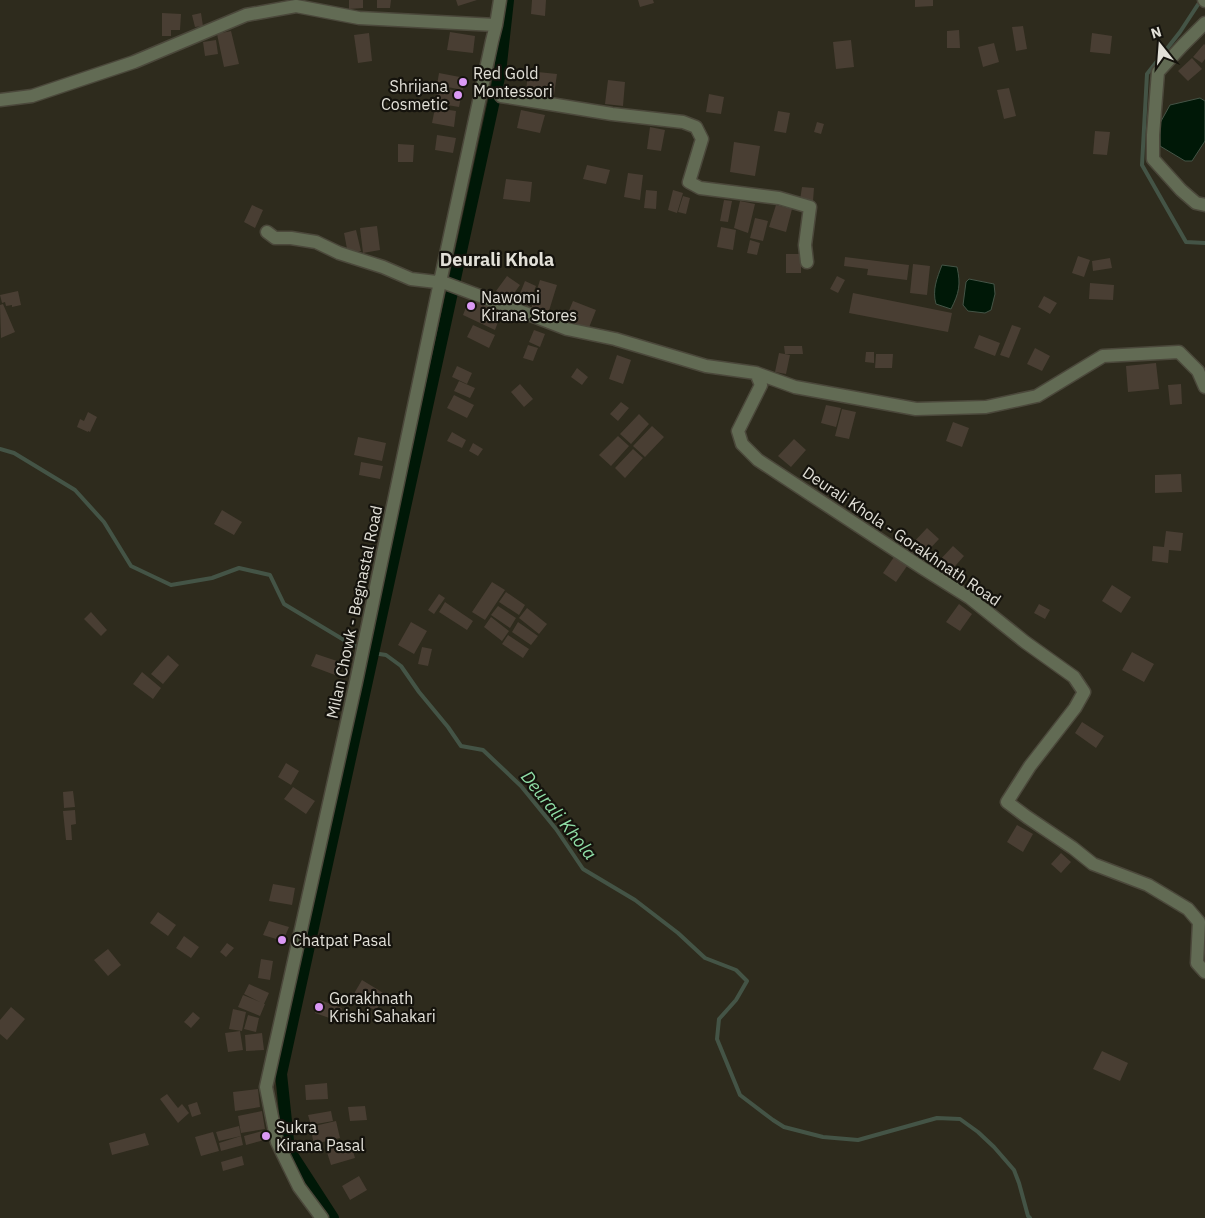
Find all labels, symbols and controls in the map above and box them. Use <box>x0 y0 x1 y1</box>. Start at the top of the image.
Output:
north arrow <box>1135 20 1185 70</box>
text: N <box>1149 22 1164 43</box>
place label: Red Gold Montessori <box>473 63 553 101</box>
place label: Shrijana Cosmetic <box>381 76 448 114</box>
marker: Red Gold Montessori <box>457 76 469 88</box>
marker: Shrijana Cosmetic <box>452 89 464 101</box>
district label: Deurali Khola <box>440 248 554 271</box>
place label: Nawomi Kirana Stores <box>481 287 577 325</box>
marker: Nawomi Kirana Stores <box>465 300 477 312</box>
street label: Deurali Khola - Gorakhnath Road <box>799 462 1005 610</box>
street label: Milan Chowk - Begnastal Road <box>322 504 386 720</box>
water label: Deurali Khola <box>516 766 602 864</box>
place label: Chatpat Pasal <box>292 930 391 950</box>
marker: Chatpat Pasal <box>276 934 288 946</box>
place label: Gorakhnath Krishi Sahakari <box>329 988 436 1026</box>
marker: Gorakhnath Krishi Sahakari <box>313 1001 325 1013</box>
place label: Sukra Kirana Pasal <box>276 1117 365 1155</box>
marker: Sukra Kirana Pasal <box>260 1130 272 1142</box>

